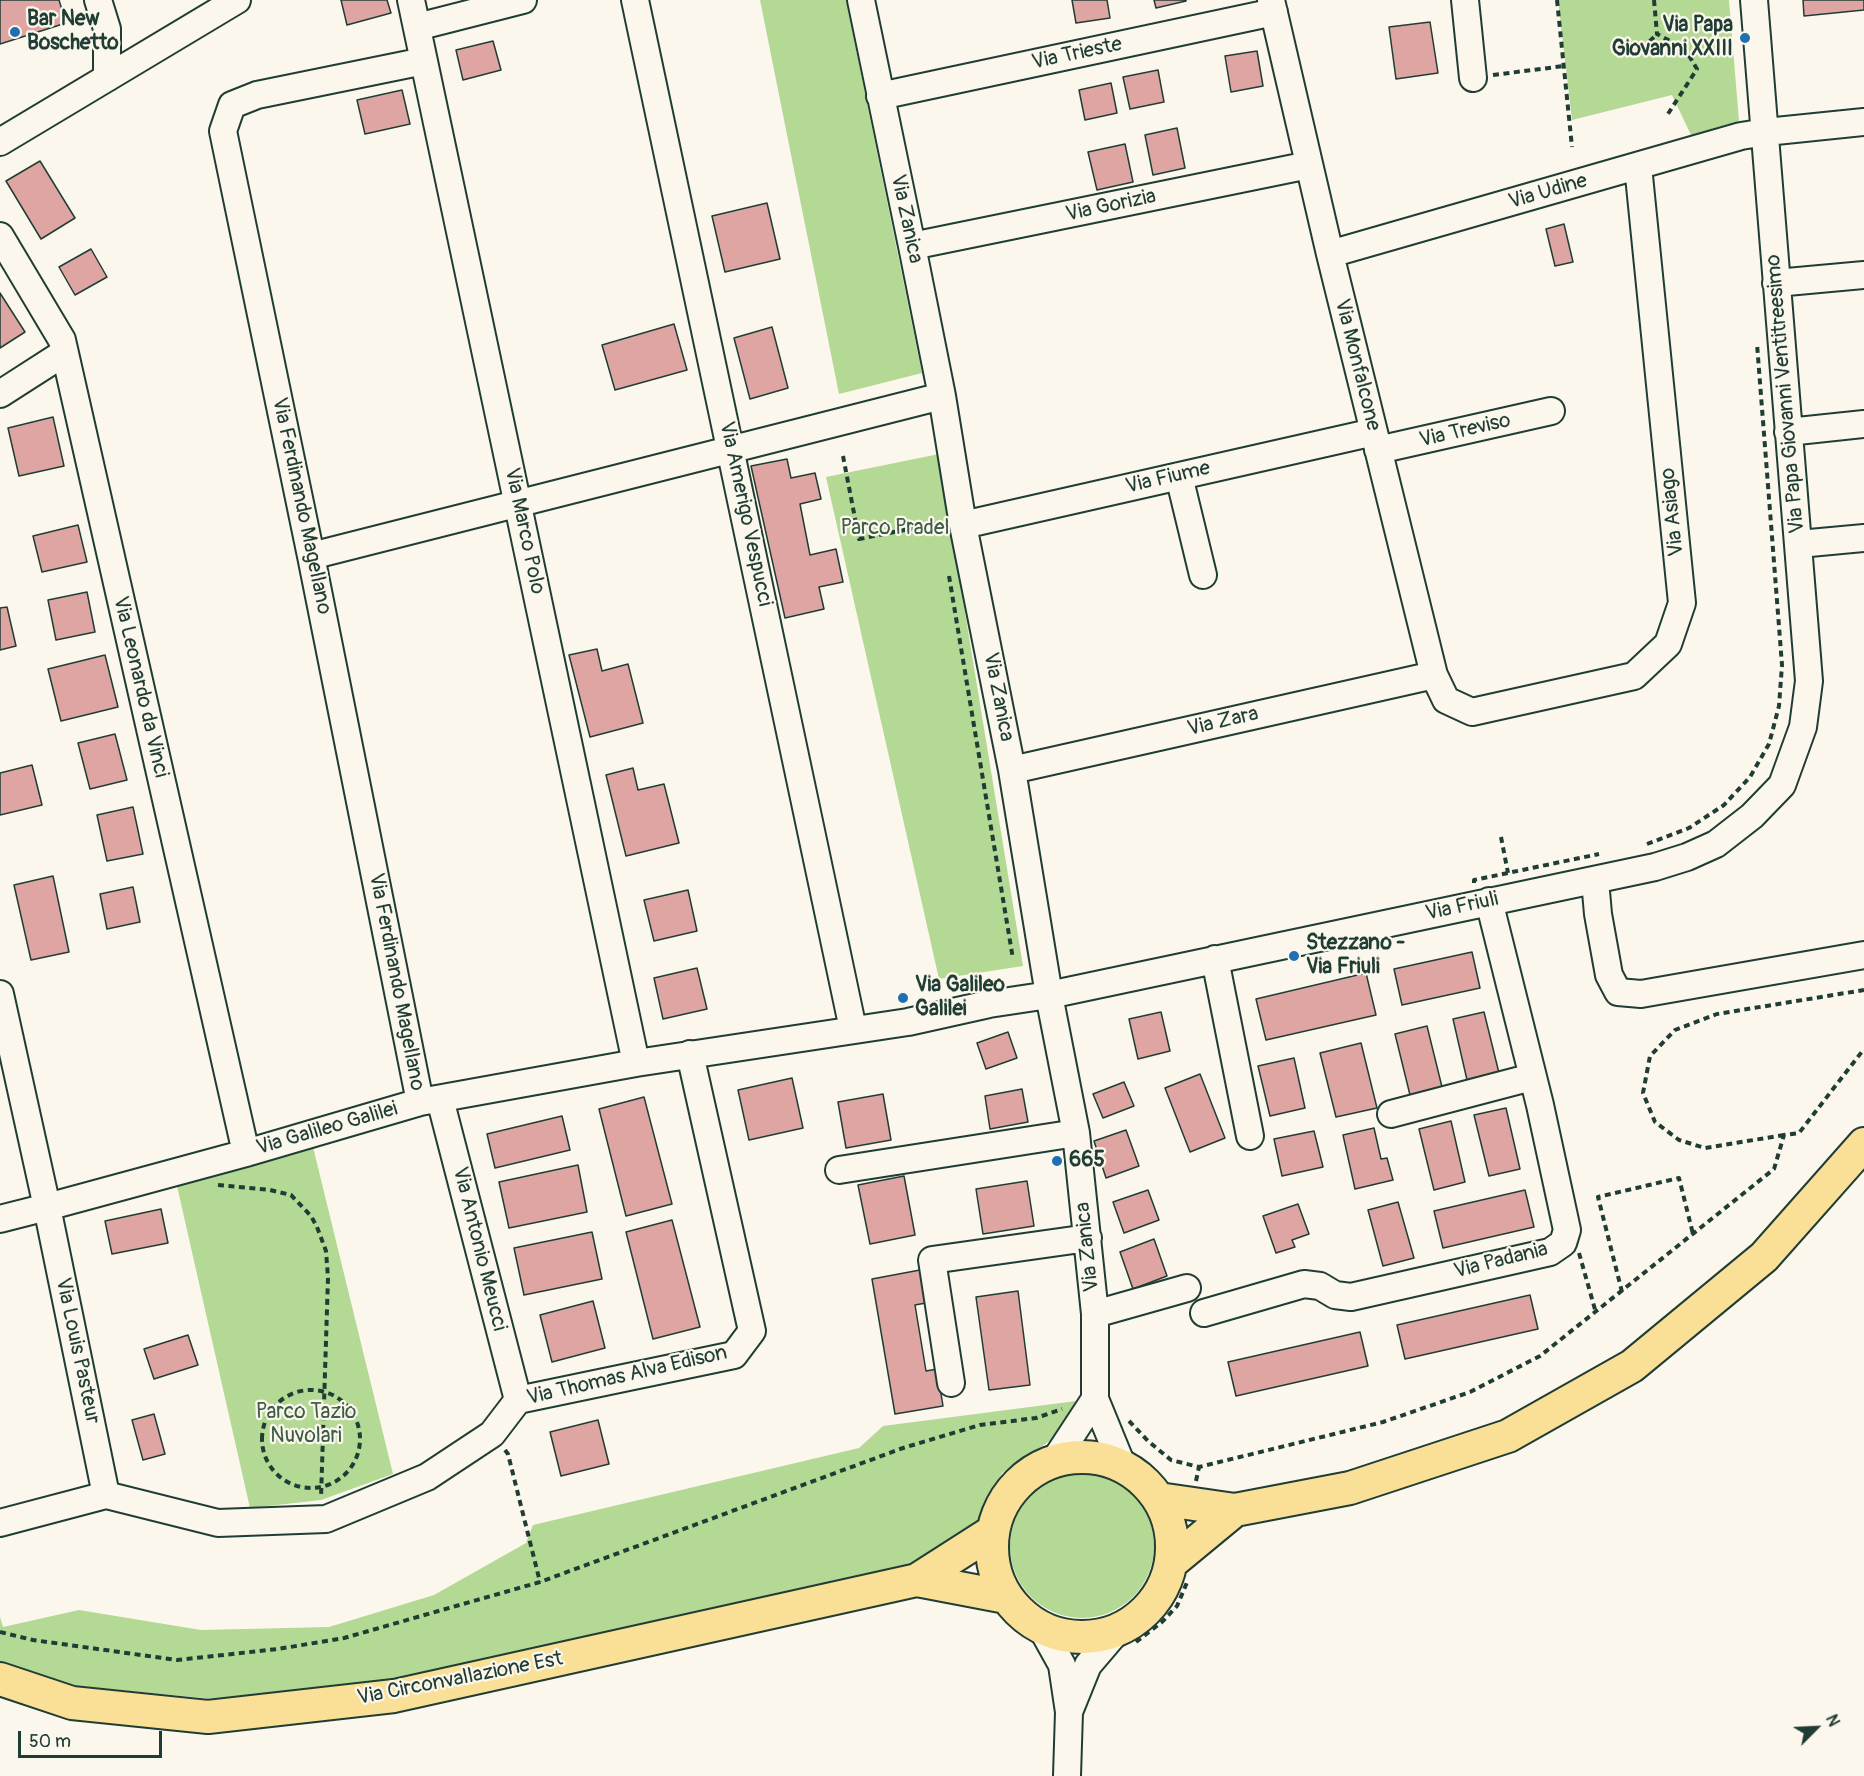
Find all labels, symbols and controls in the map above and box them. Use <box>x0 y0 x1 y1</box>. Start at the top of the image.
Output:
place label: Bar New Boschetto <box>27 7 119 57</box>
place label: Via Papa Giovanni XXIII <box>1612 13 1733 63</box>
marker: Bar New Boschetto <box>8 25 22 39</box>
marker: Via Papa Giovanni XXIII <box>1738 31 1752 45</box>
street label: Via Trieste <box>1030 32 1124 76</box>
street label: Via Udine <box>1506 169 1590 215</box>
street label: Via Zanica <box>884 172 928 266</box>
street label: Via Gorizia <box>1064 184 1158 228</box>
street label: Via Papa Giovanni Ventitreesimo <box>1761 253 1811 535</box>
street label: Via Monfalcone <box>1328 296 1386 434</box>
street label: Via Ferdinando Magellano <box>266 395 336 617</box>
street label: Via Treviso <box>1417 408 1513 454</box>
street label: Via Amerigo Vespucci <box>713 419 777 609</box>
street label: Via Fiume <box>1123 456 1213 500</box>
street label: Via Marco Polo <box>498 465 550 597</box>
street label: Via Asiago <box>1656 466 1690 558</box>
park label: Parco Pradel <box>841 516 949 542</box>
street label: Via Leonardo da Vinci <box>107 594 173 780</box>
street label: Via Zanica <box>977 650 1019 744</box>
street label: Via Zara <box>1185 702 1261 742</box>
street label: Via Ferdinando Magellano <box>363 871 429 1093</box>
street label: Via Friuli <box>1423 887 1501 927</box>
place label: Stezzano - Via Friuli <box>1306 931 1405 981</box>
marker: Stezzano - Via Friuli <box>1287 949 1301 963</box>
place label: Via Galileo Galilei <box>915 973 1005 1023</box>
marker: Via Galileo Galilei <box>896 991 910 1005</box>
street label: Via Galileo Galilei <box>253 1097 401 1161</box>
place label: 665 <box>1069 1148 1105 1174</box>
marker: 665 <box>1050 1154 1064 1168</box>
street label: Via Antonio Meucci <box>446 1164 512 1334</box>
street label: Via Zanica <box>1071 1201 1105 1293</box>
street label: Via Padania <box>1451 1237 1551 1285</box>
street label: Via Louis Pasteur <box>49 1276 105 1426</box>
street label: Via Thomas Alva Edison <box>524 1341 730 1411</box>
park label: Parco Tazio Nuvolari <box>256 1400 356 1450</box>
street label: Via Circonvallazione Est <box>355 1647 565 1711</box>
north arrow <box>1786 1698 1846 1758</box>
text: N <box>1821 1712 1844 1730</box>
scale bar <box>21 1719 165 1757</box>
text: 50 m <box>29 1730 71 1753</box>

